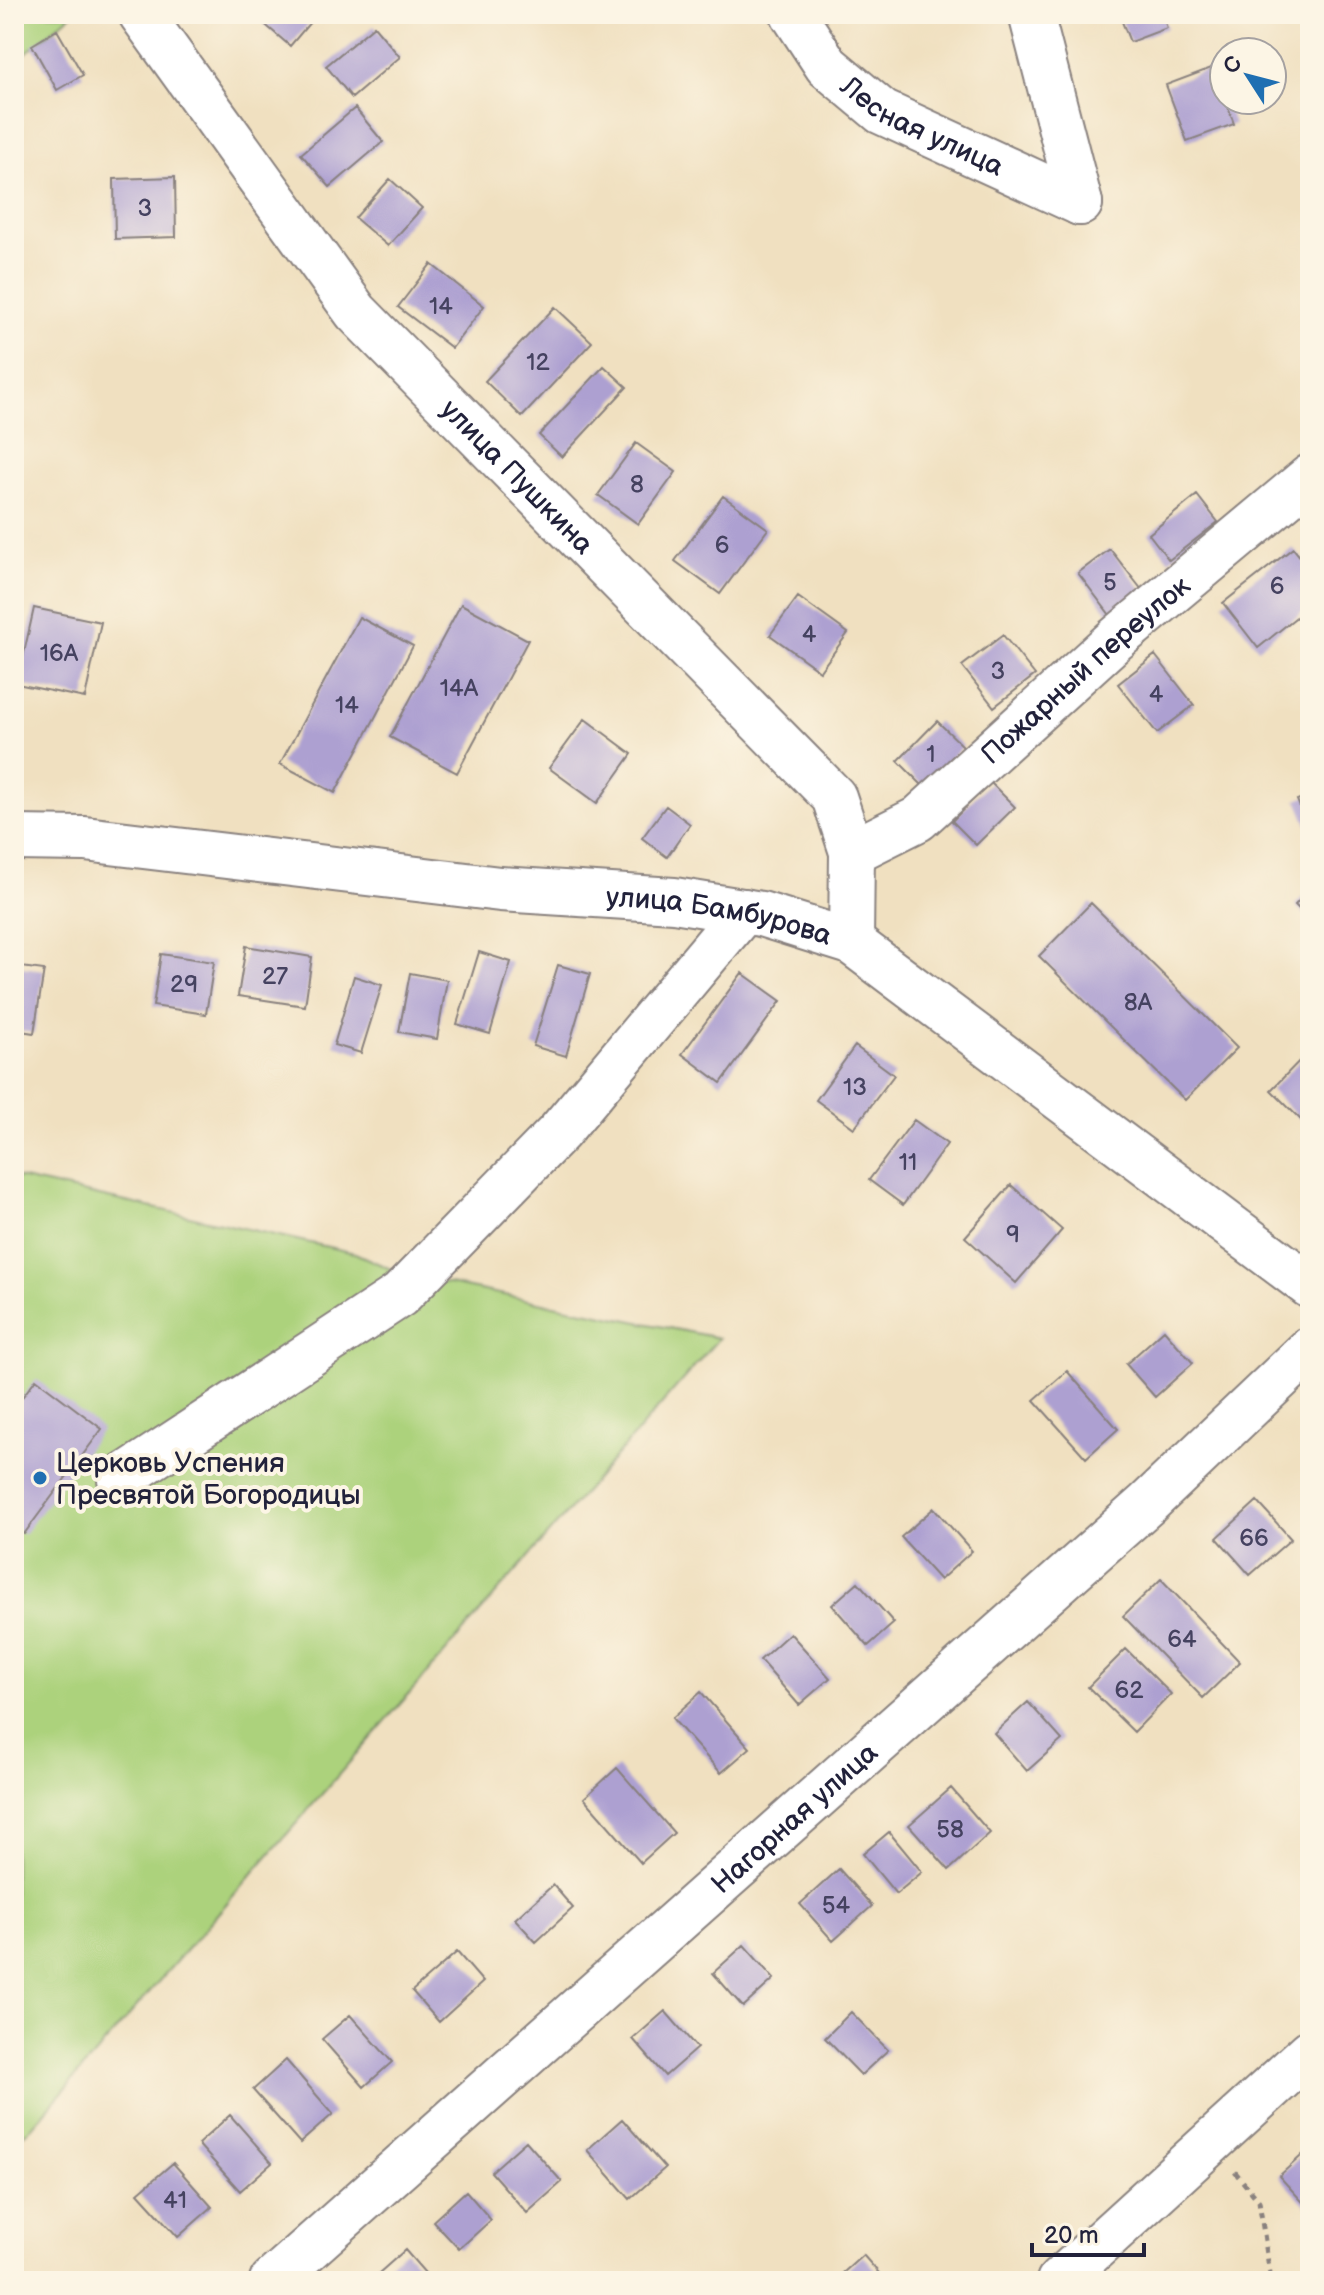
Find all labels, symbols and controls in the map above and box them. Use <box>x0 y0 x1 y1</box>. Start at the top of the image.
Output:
north arrow <box>1208 36 1288 116</box>
text: С <box>1218 51 1248 79</box>
street label: Лесная улица <box>833 69 1009 184</box>
house number: 3 <box>138 194 152 223</box>
house number: 14 <box>429 292 453 321</box>
house number: 12 <box>526 348 550 377</box>
street label: улица Пушкина <box>434 393 600 562</box>
house number: 8 <box>630 470 644 499</box>
house number: 6 <box>715 531 729 560</box>
house number: 5 <box>1103 568 1117 597</box>
street label: Пожарный переулок <box>975 569 1197 772</box>
house number: 6 <box>1270 572 1284 601</box>
house number: 4 <box>802 620 817 649</box>
house number: 16А <box>40 639 79 668</box>
house number: 3 <box>991 657 1005 686</box>
house number: 14А <box>440 674 479 703</box>
house number: 4 <box>1149 680 1164 709</box>
house number: 14 <box>335 691 359 720</box>
house number: 1 <box>926 740 936 769</box>
street label: улица Бамбурова <box>605 881 836 953</box>
house number: 27 <box>262 962 288 991</box>
house number: 29 <box>170 970 198 999</box>
house number: 8А <box>1124 988 1153 1017</box>
house number: 13 <box>843 1073 867 1102</box>
house number: 11 <box>899 1148 917 1177</box>
house number: 9 <box>1006 1220 1020 1249</box>
place label: Церковь Успения Пресвятой Богородицы <box>56 1447 361 1512</box>
marker: Церковь Успения Пресвятой Богородицы <box>31 1469 49 1487</box>
house number: 66 <box>1239 1524 1269 1553</box>
house number: 64 <box>1167 1625 1197 1654</box>
house number: 62 <box>1115 1676 1143 1705</box>
street label: Нагорная улица <box>705 1736 885 1901</box>
house number: 58 <box>936 1815 964 1844</box>
house number: 54 <box>822 1891 851 1920</box>
house number: 41 <box>163 2186 187 2215</box>
scale bar <box>1032 2207 1144 2257</box>
text: 20 m <box>1044 2221 1099 2250</box>

